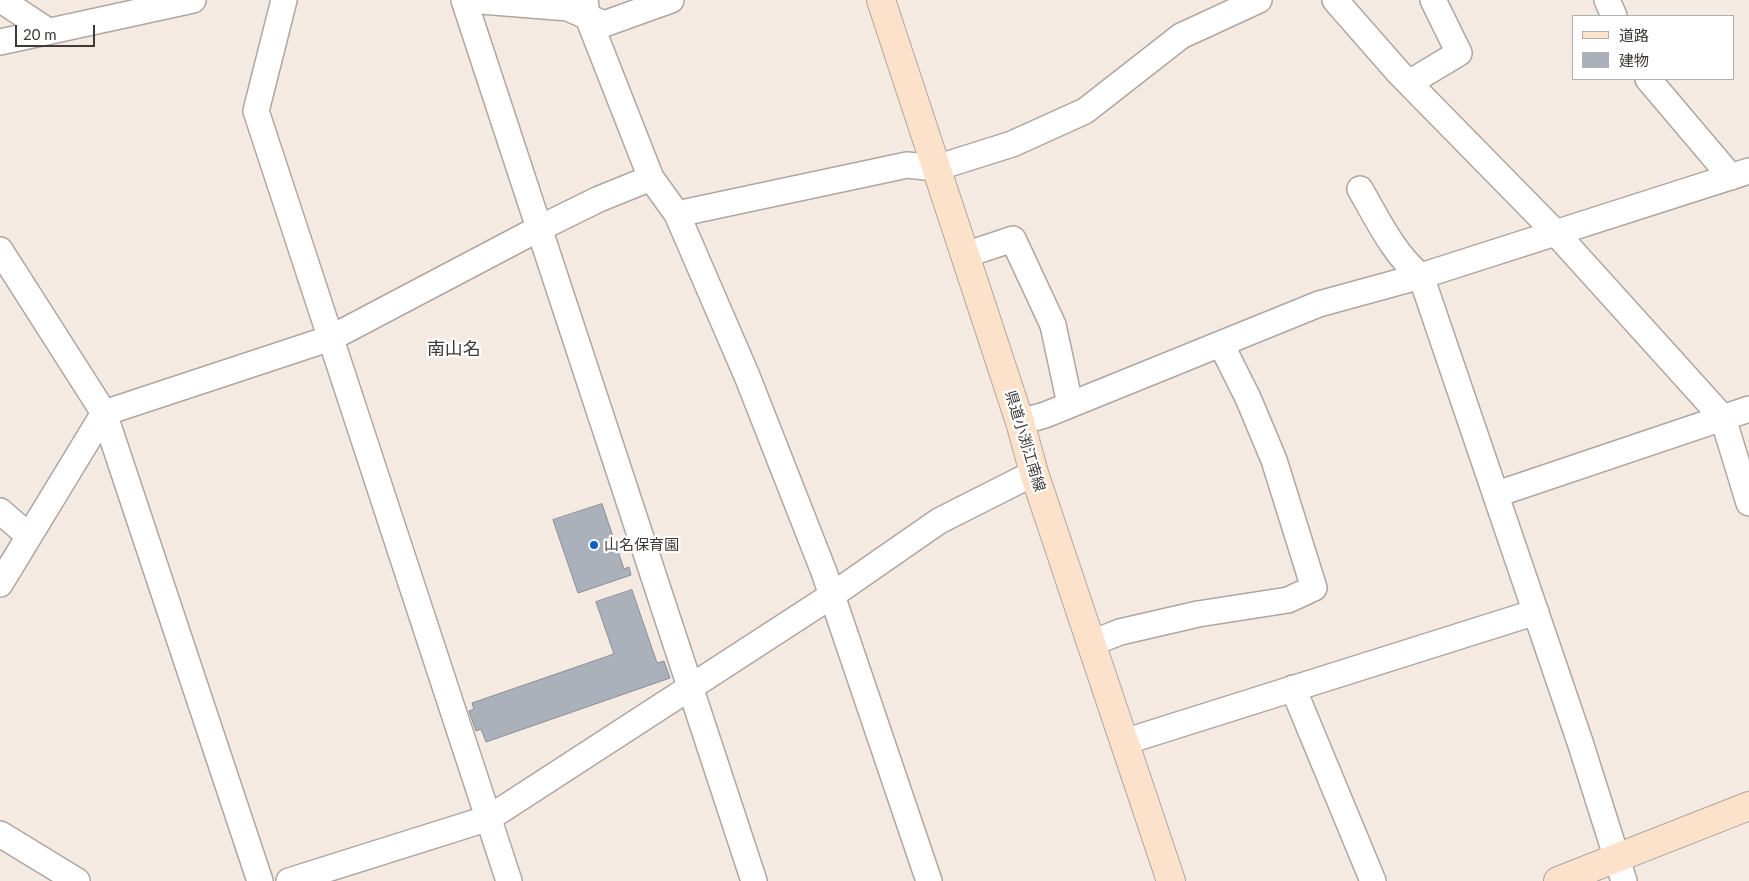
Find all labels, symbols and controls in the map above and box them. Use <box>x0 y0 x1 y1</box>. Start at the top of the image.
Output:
scale bar <box>18 15 98 47</box>
legend <box>1572 15 1734 80</box>
text: 20 m <box>23 25 57 43</box>
text: 道路 <box>1619 26 1649 44</box>
text: 建物 <box>1619 51 1649 69</box>
district label: 南山名 <box>427 338 481 360</box>
street label: 県道小渕江南線 <box>1001 388 1049 494</box>
place label: 山名保育園 <box>604 536 679 554</box>
marker: 山名保育園 <box>588 539 600 551</box>

